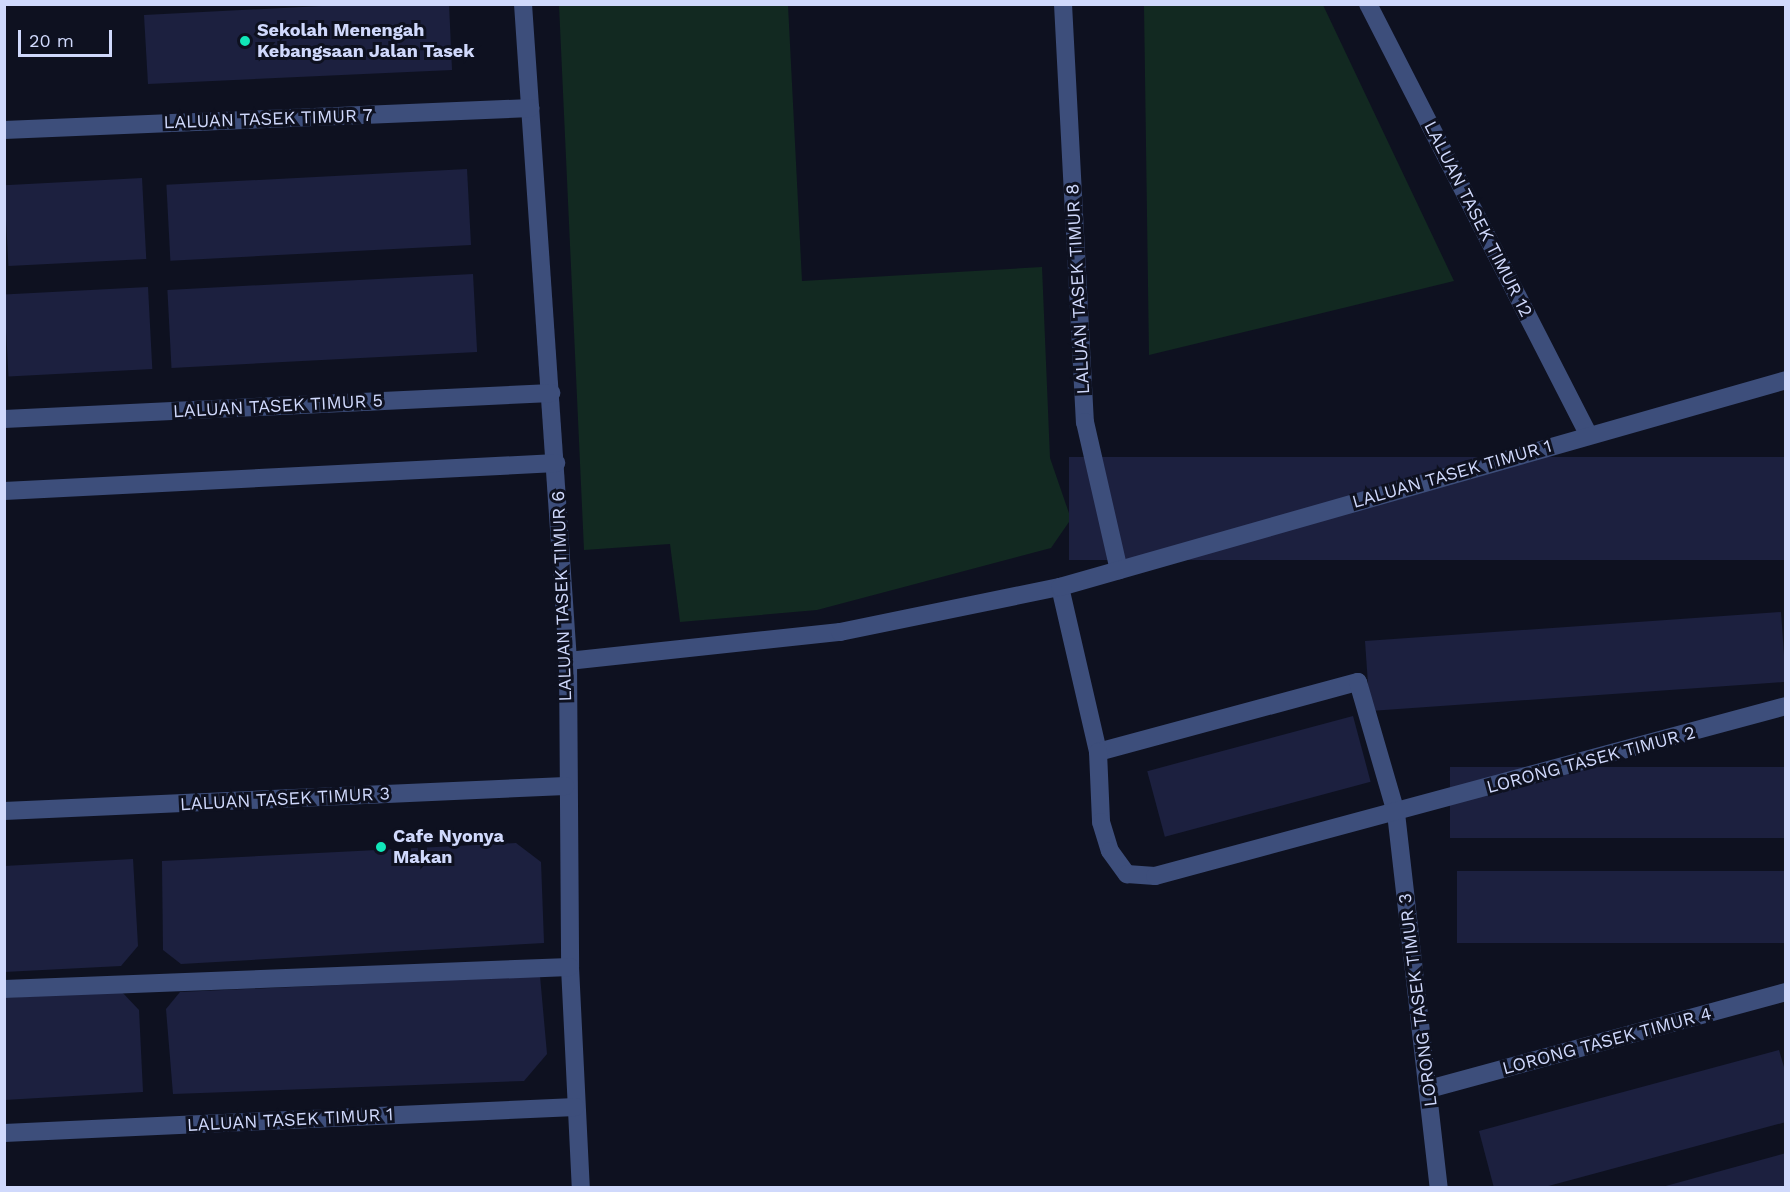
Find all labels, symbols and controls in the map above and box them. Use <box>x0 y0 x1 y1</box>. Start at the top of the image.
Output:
scale bar <box>21 18 116 56</box>
place label: Sekolah Menengah Kebangsaan Jalan Tasek <box>257 20 475 63</box>
text: 20 m <box>29 30 74 51</box>
marker: Sekolah Menengah Kebangsaan Jalan Tasek <box>238 34 252 48</box>
street label: LALUAN TASEK TIMUR 7 <box>162 105 374 133</box>
street label: LALUAN TASEK TIMUR 12 <box>1419 117 1537 321</box>
street label: LALUAN TASEK TIMUR 8 <box>1062 183 1094 395</box>
street label: LALUAN TASEK TIMUR 5 <box>172 390 384 422</box>
street label: LALUAN TASEK TIMUR 1 <box>1349 435 1555 513</box>
street label: LALUAN TASEK TIMUR 6 <box>548 490 576 702</box>
street label: LORONG TASEK TIMUR 2 <box>1484 722 1698 798</box>
street label: LALUAN TASEK TIMUR 3 <box>179 783 391 815</box>
place label: Cafe Nyonya Makan <box>393 826 504 868</box>
marker: Cafe Nyonya Makan <box>374 840 388 854</box>
street label: LORONG TASEK TIMUR 3 <box>1394 891 1442 1109</box>
street label: LORONG TASEK TIMUR 4 <box>1499 1002 1715 1080</box>
street label: LALUAN TASEK TIMUR 1 <box>186 1104 394 1136</box>

